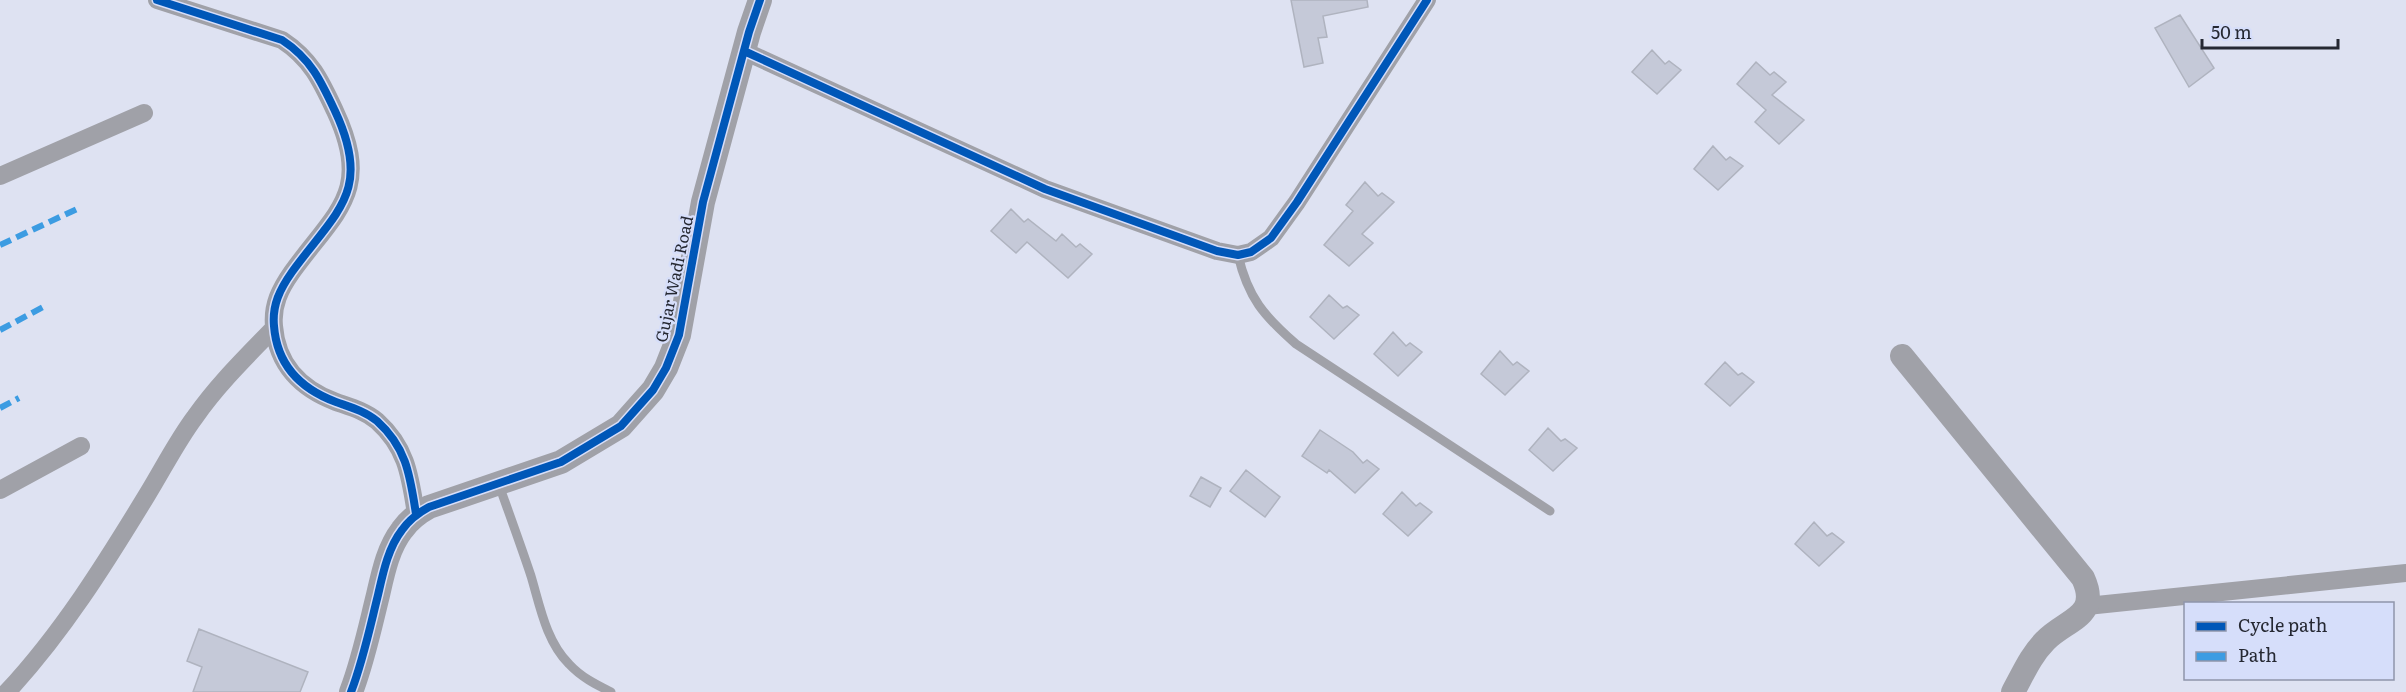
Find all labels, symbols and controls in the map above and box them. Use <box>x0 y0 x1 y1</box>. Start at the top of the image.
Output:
scale bar <box>2202 12 2338 50</box>
text: 50 m <box>2211 18 2252 45</box>
street label: Gujar Wadi Road <box>648 213 698 344</box>
legend <box>2184 602 2394 680</box>
text: Cycle path <box>2238 611 2327 638</box>
text: Path <box>2238 641 2277 668</box>

